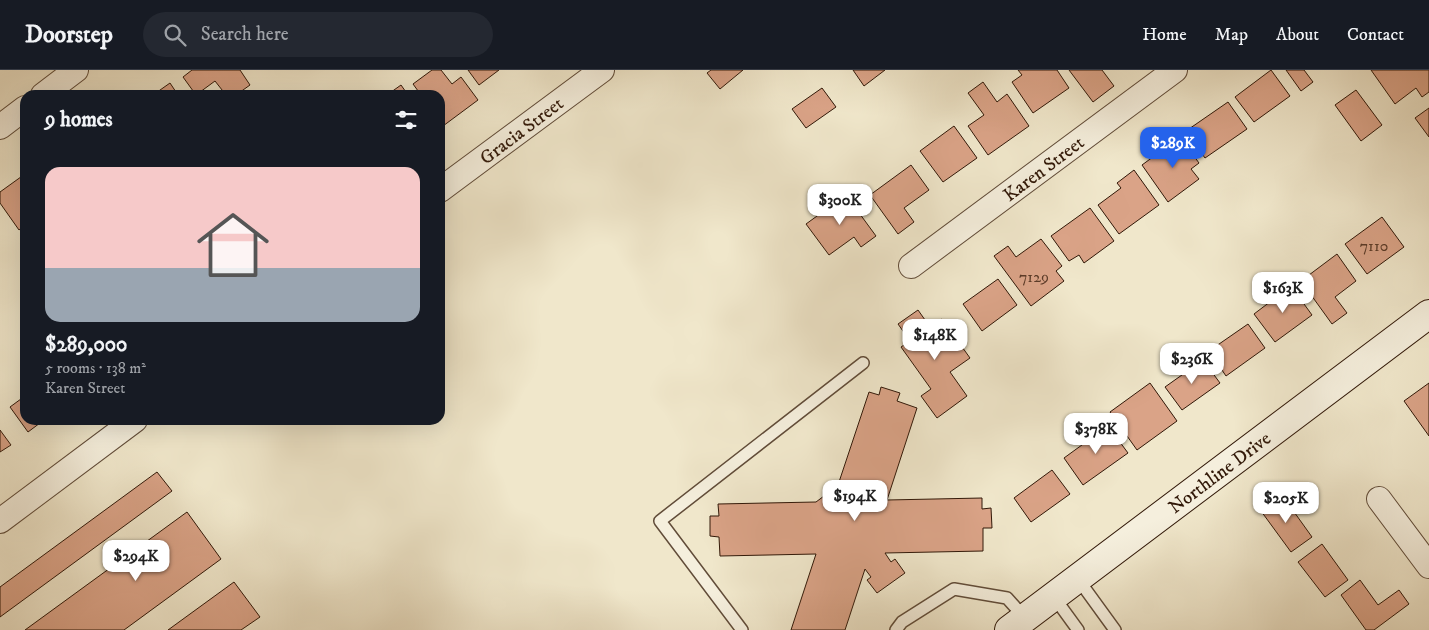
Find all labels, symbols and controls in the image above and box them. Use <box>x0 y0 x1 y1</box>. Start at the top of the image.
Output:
search box <box>143 12 493 57</box>
text: Doorstep <box>25 20 113 50</box>
icon: search <box>161 21 189 49</box>
text: Search here <box>201 23 289 46</box>
text: Home <box>1142 24 1187 46</box>
text: Map <box>1215 24 1248 46</box>
text: About <box>1276 24 1319 46</box>
text: Contact <box>1347 24 1404 46</box>
street label: Gracia Street <box>476 92 568 170</box>
icon: filters <box>392 106 420 134</box>
text: 9 homes <box>45 107 113 133</box>
pin: $289K <box>1138 126 1208 169</box>
street label: Karen Street <box>999 131 1089 207</box>
text: $289K <box>1151 133 1195 153</box>
pin: $300K <box>805 184 875 226</box>
text: $300K <box>818 190 862 210</box>
icon: home <box>188 200 278 290</box>
house number: 7110 <box>1360 236 1388 256</box>
house number: 7129 <box>1019 267 1049 287</box>
pin: $163K <box>1248 272 1318 314</box>
text: $163K <box>1263 278 1303 298</box>
pin: $148K <box>900 318 970 361</box>
text: $148K <box>913 325 957 345</box>
text: $289,000 <box>45 332 127 358</box>
pin: $236K <box>1157 342 1227 385</box>
text: $236K <box>1171 349 1213 369</box>
text: 5 rooms · 138 m² <box>45 358 146 378</box>
text: Karen Street <box>45 378 125 398</box>
pin: $378K <box>1061 412 1131 455</box>
text: $378K <box>1075 419 1117 439</box>
street label: Northline Drive <box>1164 427 1276 519</box>
pin: $194K <box>820 480 890 522</box>
pin: $205K <box>1251 482 1321 524</box>
text: $194K <box>834 486 877 506</box>
text: $205K <box>1264 488 1308 508</box>
pin: $294K <box>101 540 171 582</box>
text: $294K <box>113 546 159 566</box>

